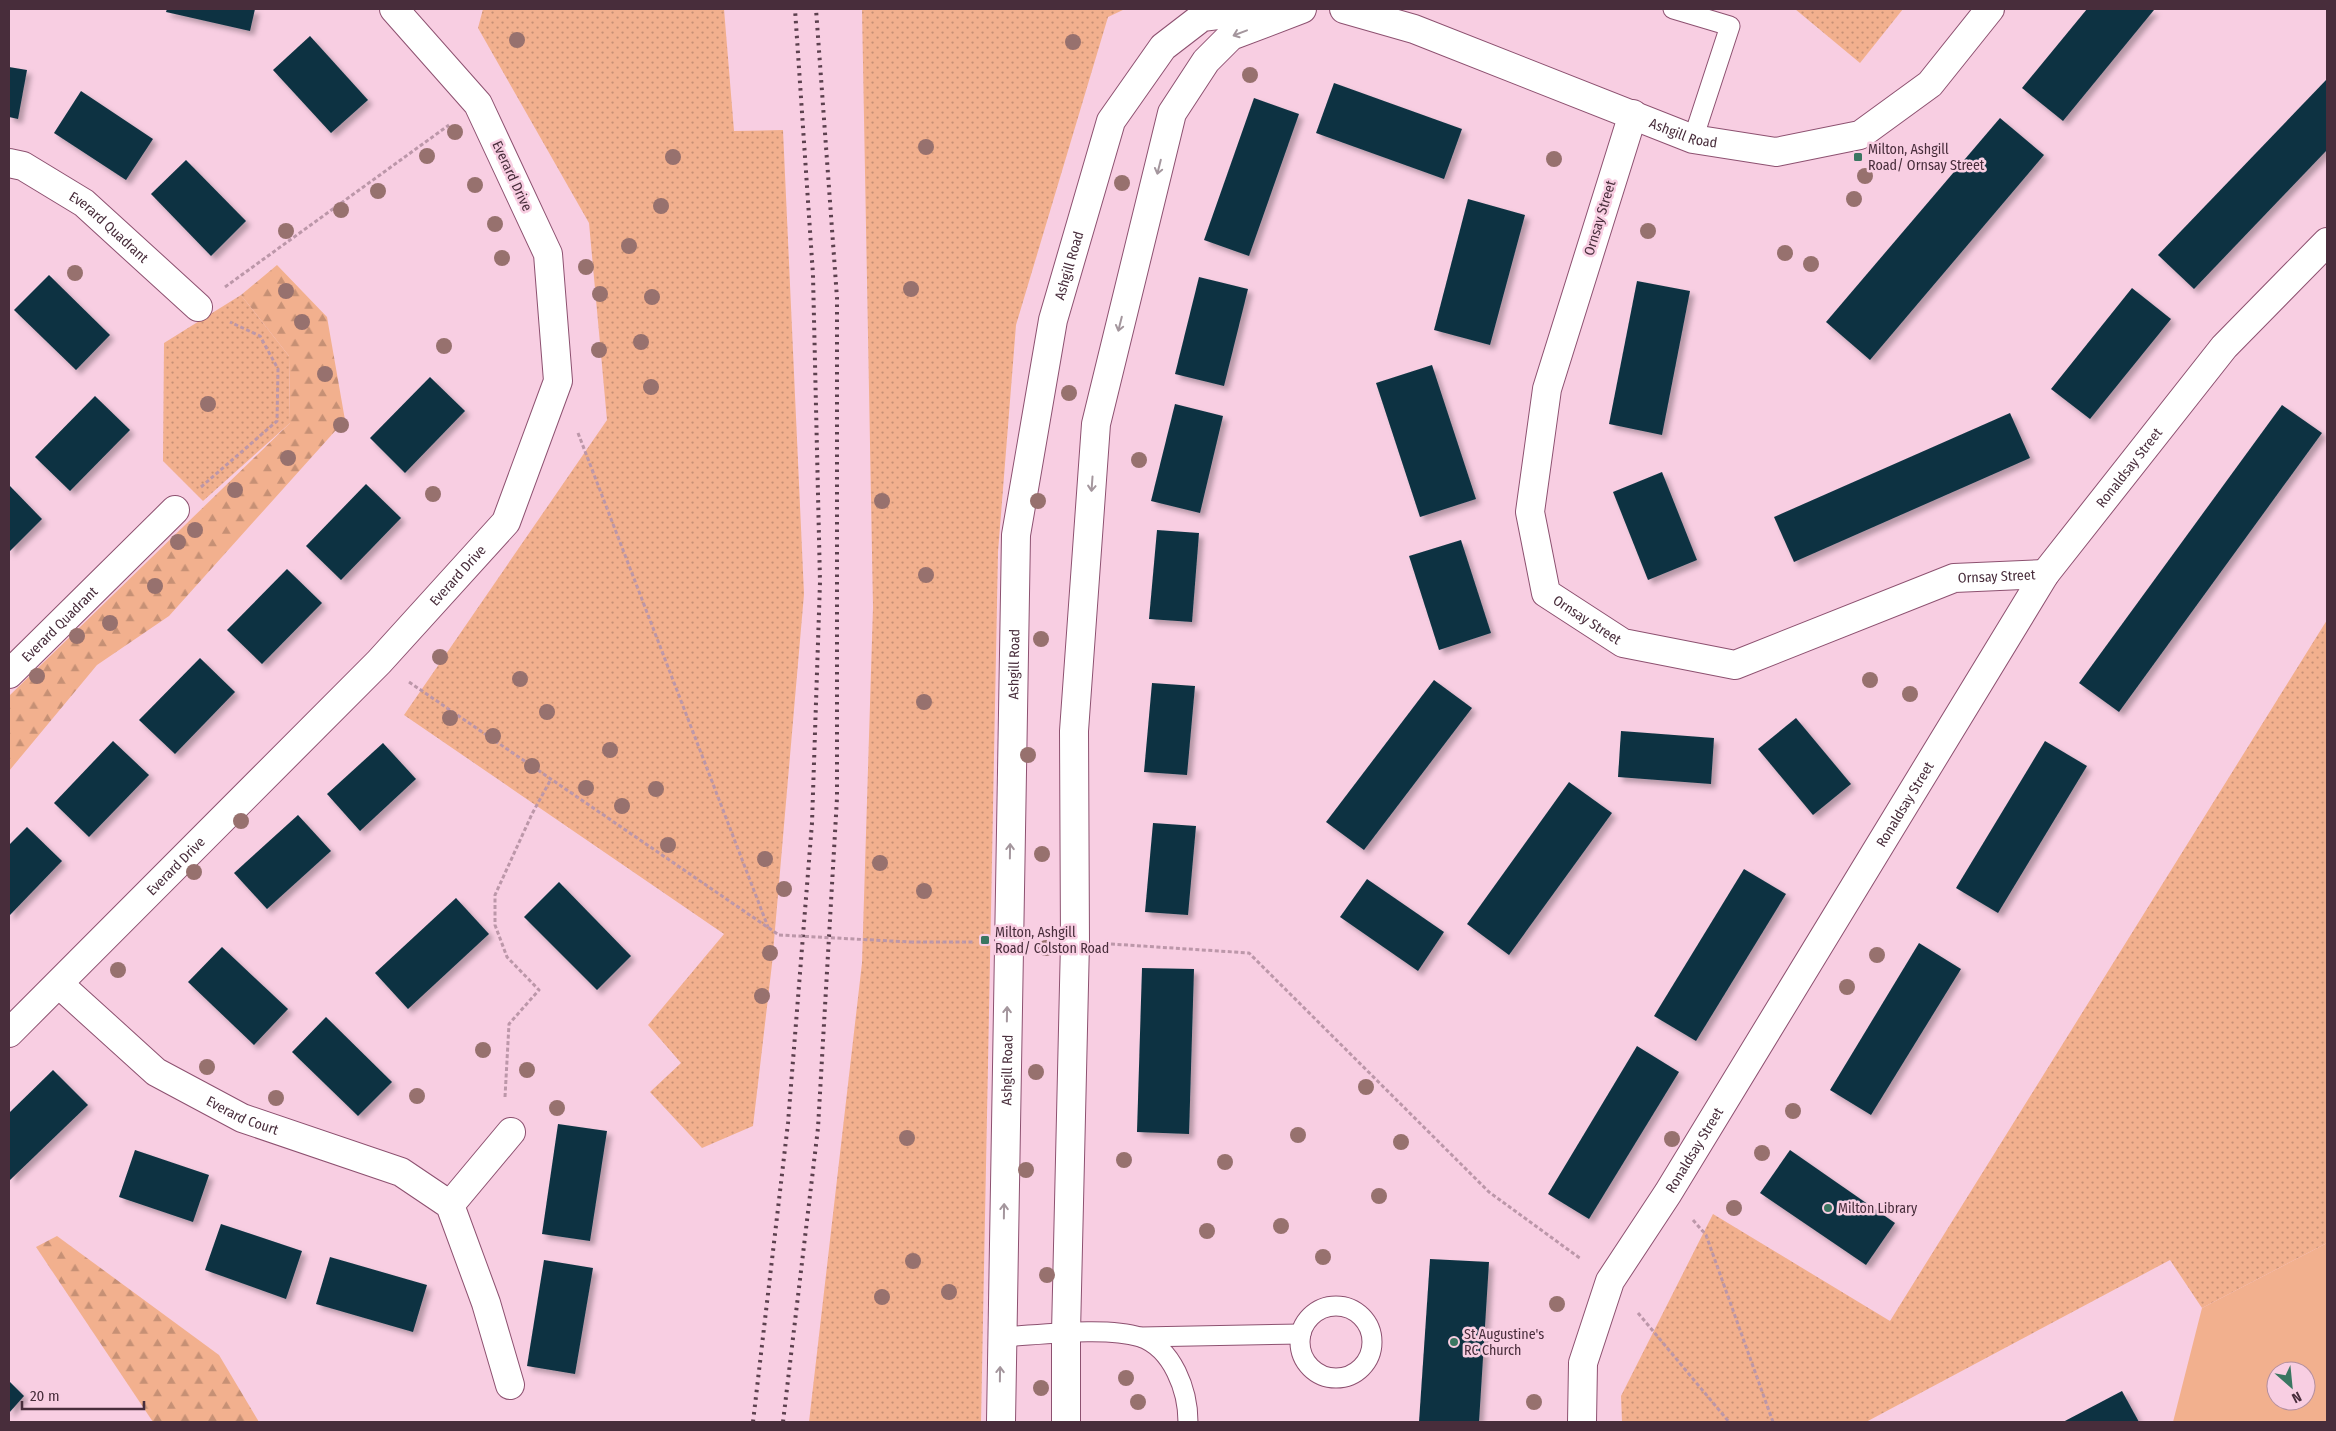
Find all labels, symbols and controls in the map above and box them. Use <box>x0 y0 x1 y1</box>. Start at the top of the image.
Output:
one-way arrow <box>1233 29 1249 38</box>
street label: Ashgill Road <box>1647 114 1719 151</box>
street label: Everard Drive <box>488 138 536 214</box>
place label: Milton, Ashgill Road/ Ornsay Street <box>1868 141 1985 174</box>
marker: Milton, Ashgill Road/ Ornsay Street <box>1852 151 1864 163</box>
one-way arrow <box>1154 158 1163 174</box>
street label: Ornsay Street <box>1581 178 1620 258</box>
street label: Everard Quadrant <box>66 188 152 266</box>
street label: Ashgill Road <box>1051 229 1087 302</box>
one-way arrow <box>1115 316 1124 332</box>
street label: Ronaldsay Street <box>2092 424 2166 511</box>
one-way arrow <box>1087 476 1096 492</box>
street label: Everard Drive <box>426 542 489 609</box>
street label: Ornsay Street <box>1957 566 2036 586</box>
street label: Everard Quadrant <box>18 583 101 665</box>
street label: Ornsay Street <box>1550 591 1625 648</box>
street label: Ashgill Road <box>1005 629 1023 700</box>
street label: Ronaldsay Street <box>1872 758 1937 850</box>
street label: Everard Drive <box>143 833 208 899</box>
one-way arrow <box>1005 843 1015 860</box>
place label: Milton, Ashgill Road/ Colston Road <box>995 924 1109 957</box>
marker: Milton, Ashgill Road/ Colston Road <box>979 934 991 946</box>
one-way arrow <box>1003 1006 1012 1022</box>
street label: Ashgill Road <box>998 1035 1016 1106</box>
street label: Everard Court <box>204 1092 281 1138</box>
street label: Ronaldsay Street <box>1662 1104 1727 1196</box>
place label: Milton Library <box>1838 1200 1918 1217</box>
marker: Milton Library <box>1822 1202 1834 1214</box>
one-way arrow <box>999 1203 1009 1220</box>
place label: St Augustine's RC Church <box>1464 1326 1544 1359</box>
marker: St Augustine's RC Church <box>1448 1336 1460 1348</box>
north arrow <box>2266 1361 2316 1411</box>
one-way arrow <box>995 1366 1005 1382</box>
scale bar <box>22 1378 145 1410</box>
text: 20 m <box>30 1387 60 1405</box>
text: N <box>2289 1388 2304 1407</box>

